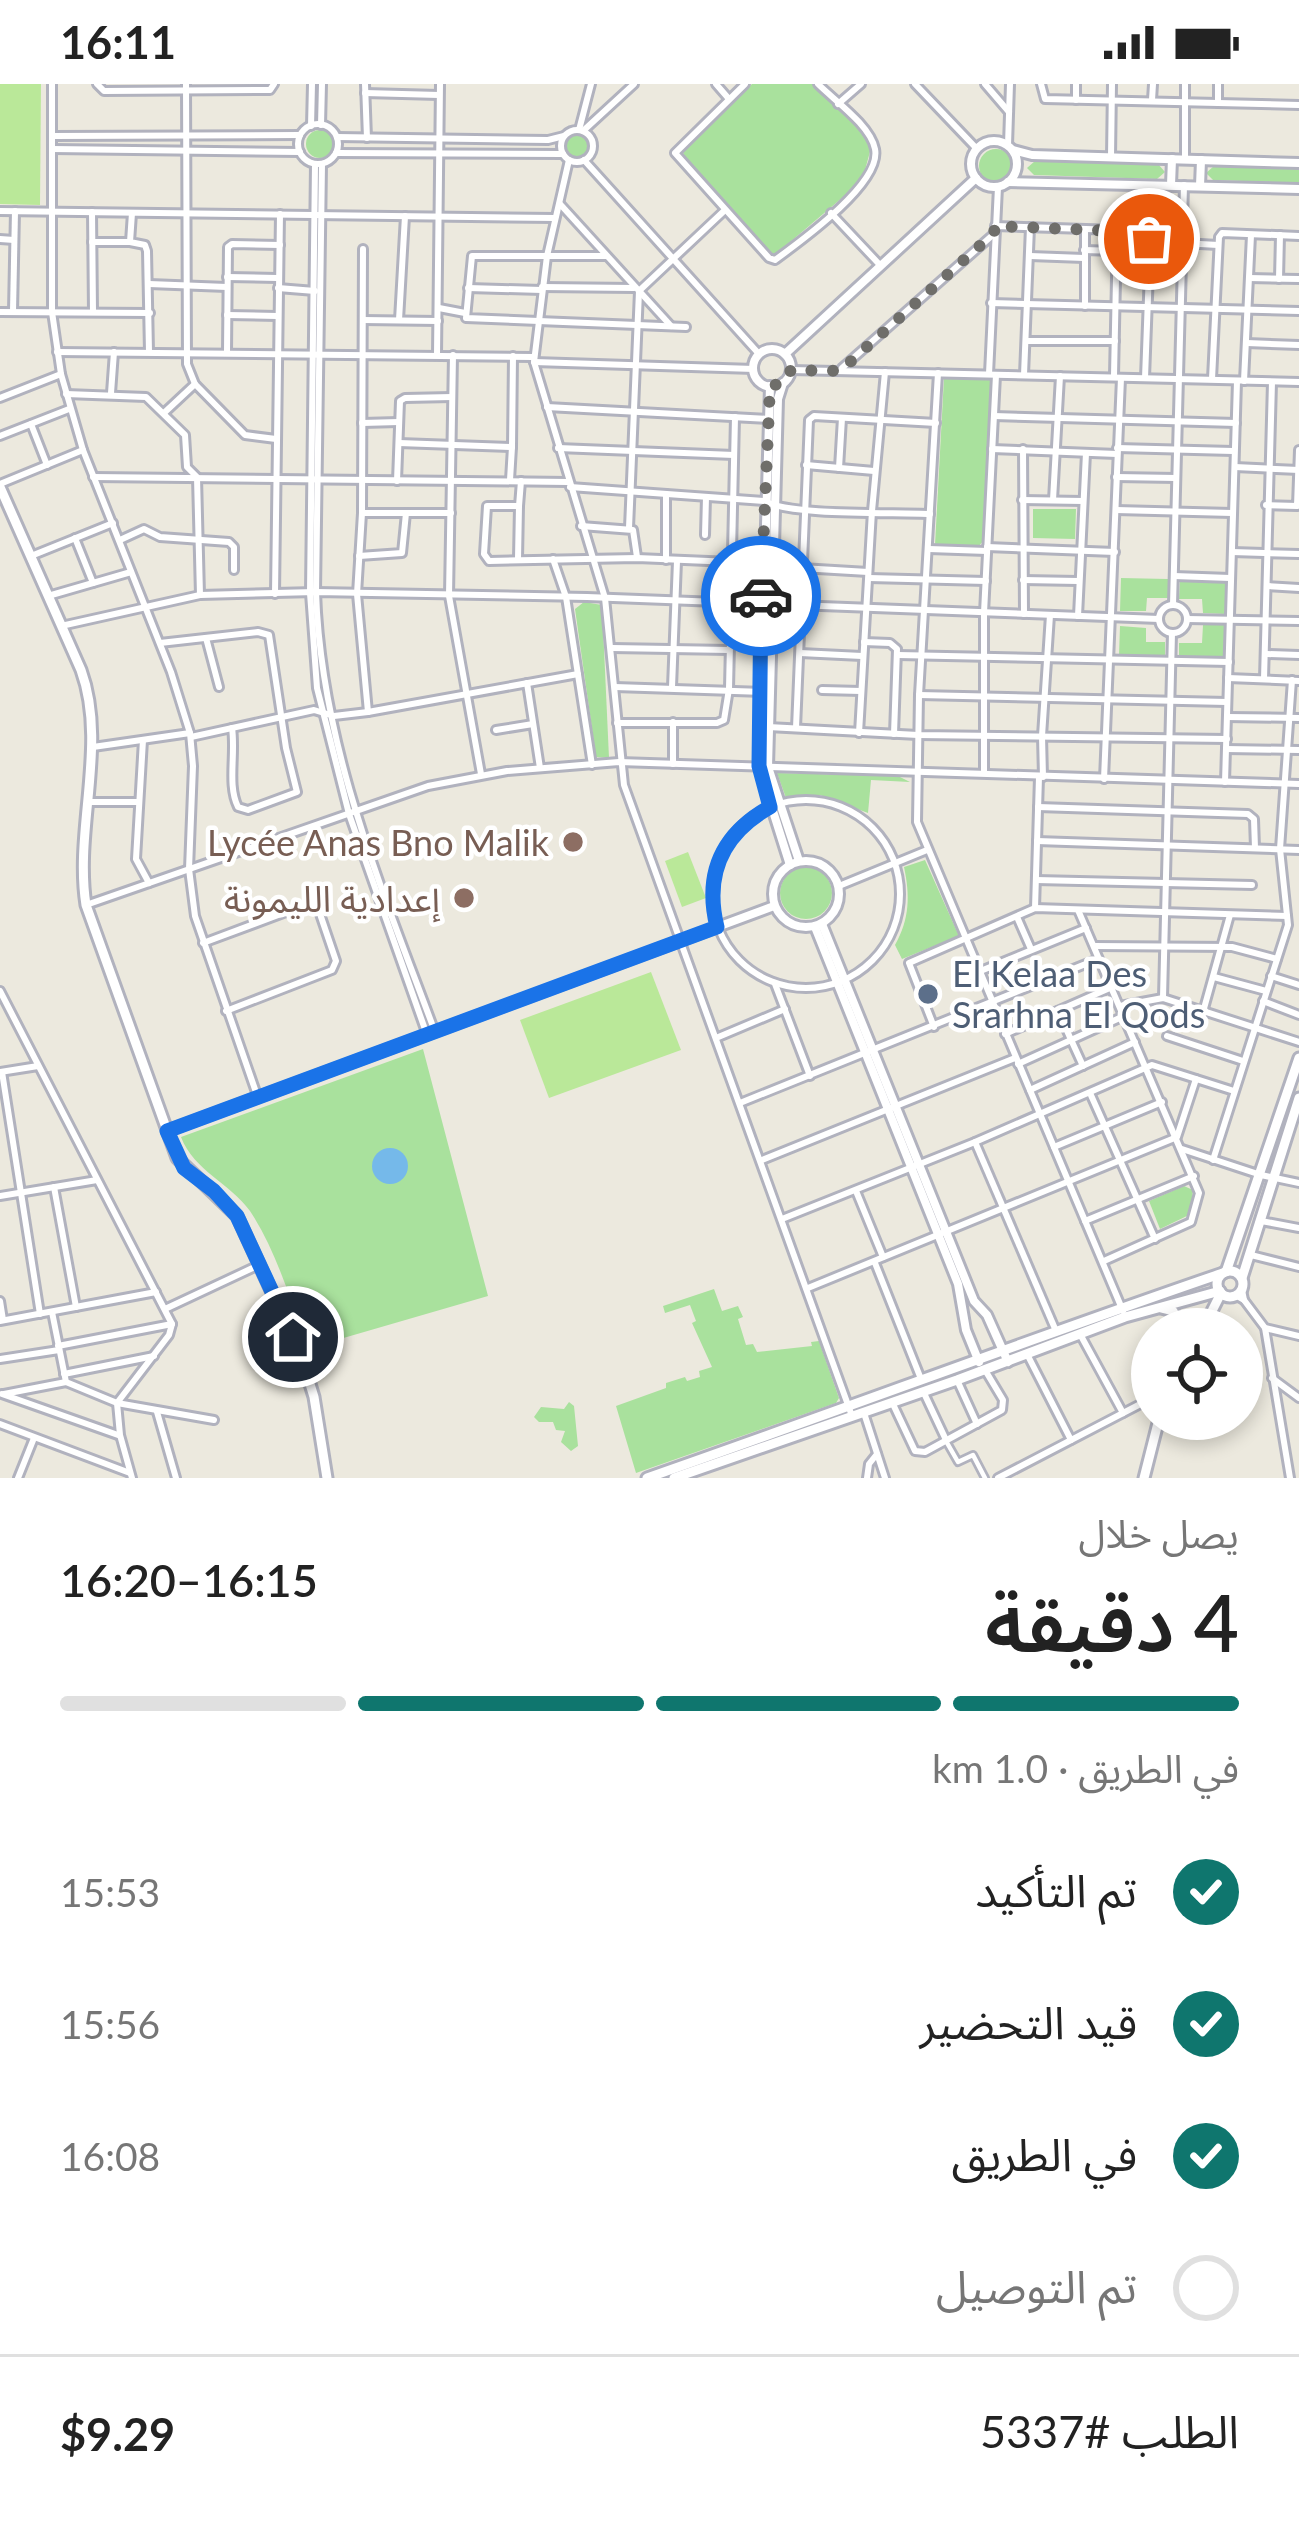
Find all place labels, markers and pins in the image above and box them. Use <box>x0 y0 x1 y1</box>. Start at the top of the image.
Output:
pin <box>1098 188 1200 290</box>
place label: Lycée Anas Bno Malik <box>207 820 550 864</box>
marker: Lycée Anas Bno Malik <box>560 829 586 855</box>
place label: إعدادية الليمونة <box>224 876 440 923</box>
marker: إعدادية الليمونة <box>451 885 477 911</box>
place label: El Kelaa Des Srarhna El Qods <box>952 951 1205 1036</box>
marker: El Kelaa Des Srarhna El Qods <box>915 981 941 1007</box>
pin <box>242 1286 344 1388</box>

